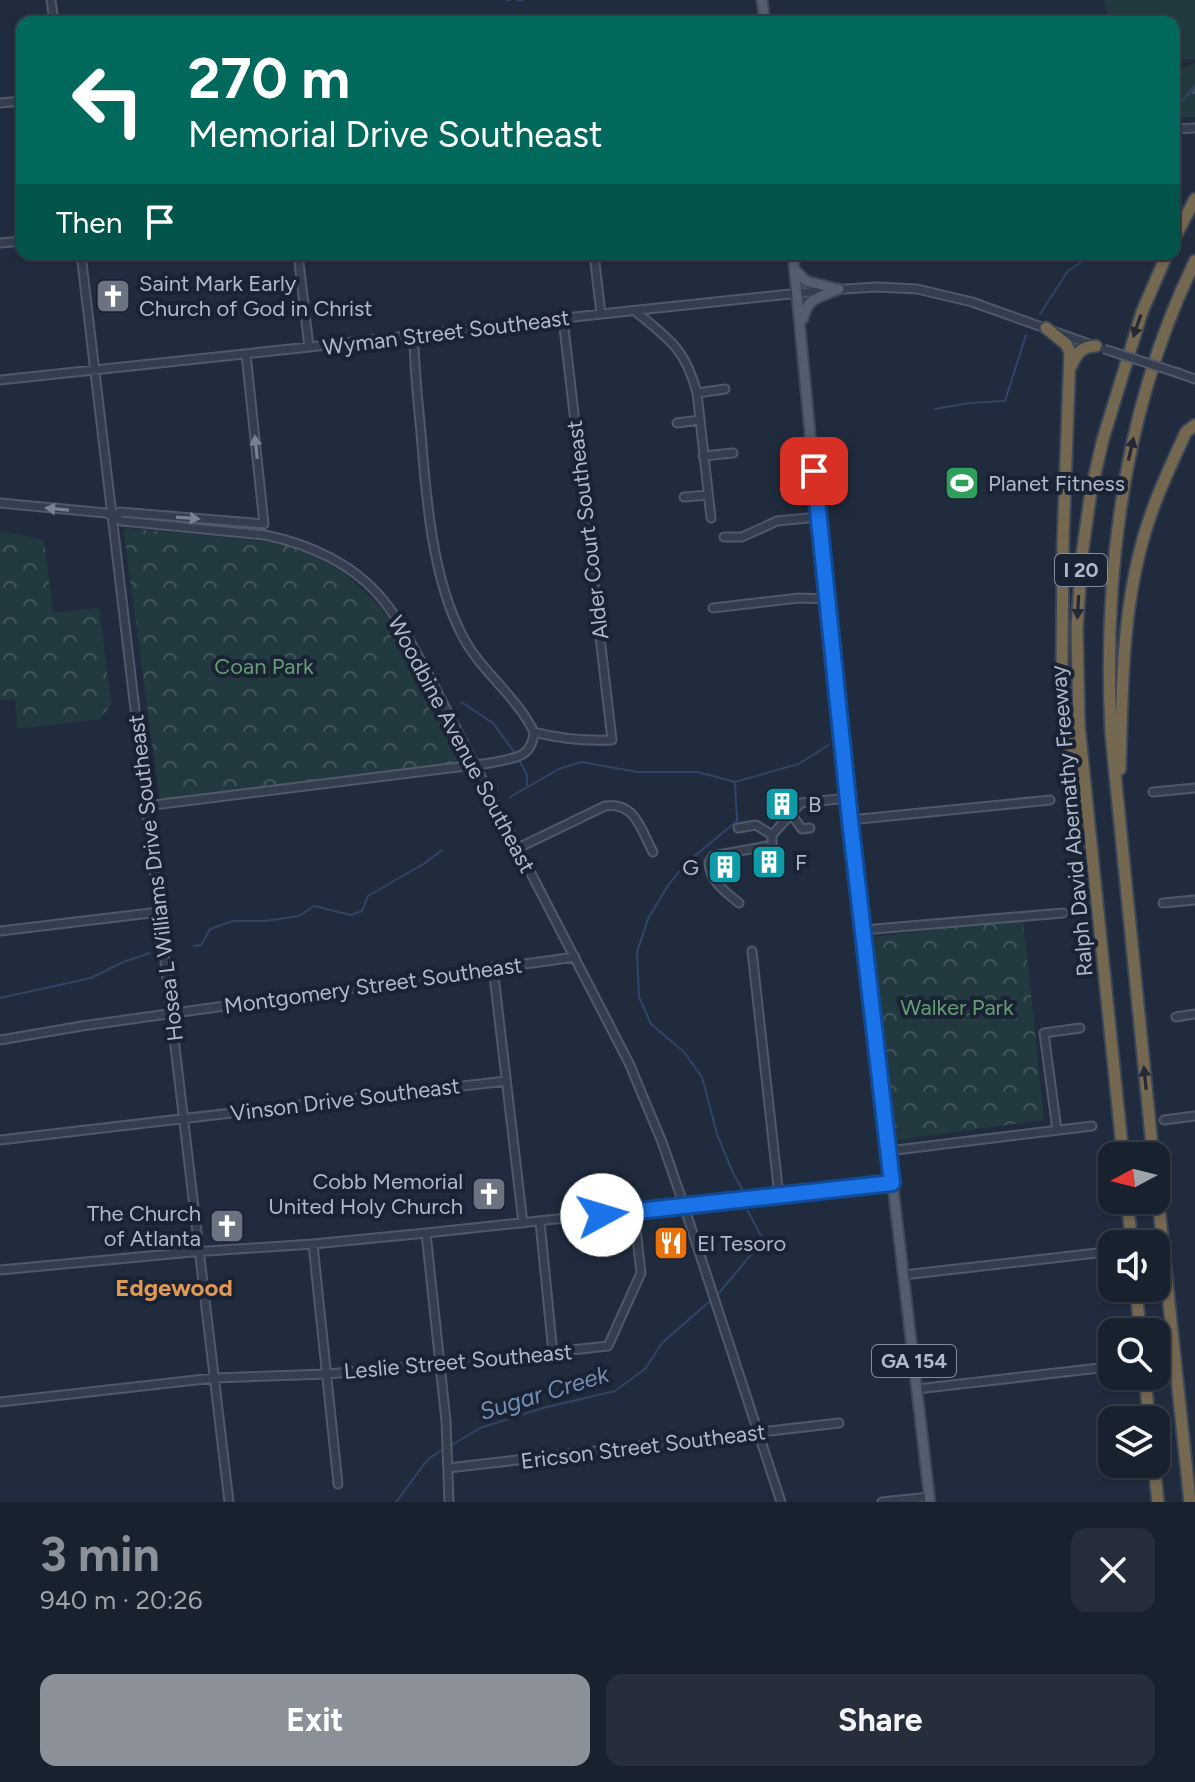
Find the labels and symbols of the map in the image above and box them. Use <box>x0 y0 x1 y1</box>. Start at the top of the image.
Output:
place label: Saint Mark Early Church of God in Christ <box>139 270 373 322</box>
church icon: Saint Mark Early Church of God in Christ <box>94 277 132 315</box>
street label: Wyman Street Southeast <box>321 304 571 361</box>
one-way arrow <box>1131 315 1143 339</box>
street label: Alder Court Southeast <box>561 419 614 641</box>
one-way arrow <box>250 434 263 459</box>
pin <box>780 437 848 505</box>
one-way arrow <box>1125 437 1138 462</box>
sports icon: Planet Fitness <box>943 464 981 502</box>
place label: Planet Fitness <box>988 470 1125 497</box>
one-way arrow <box>44 502 69 515</box>
one-way arrow <box>176 512 201 525</box>
road number: I 20 <box>1055 554 1107 586</box>
one-way arrow <box>1071 595 1084 620</box>
street label: Woodbine Avenue Southeast <box>382 611 541 877</box>
park label: Coan Park <box>214 653 314 680</box>
street label: Ralph David Abernathy Freeway <box>1044 664 1099 978</box>
street label: Hosea L Williams Drive Southeast <box>122 713 189 1043</box>
building icon: B <box>763 785 801 823</box>
place label: B <box>808 791 821 818</box>
building icon: F <box>750 843 788 881</box>
building icon: G <box>706 848 744 886</box>
place label: F <box>795 849 807 876</box>
place label: G <box>682 854 699 881</box>
street label: Montgomery Street Southeast <box>222 951 524 1020</box>
park label: Walker Park <box>900 994 1014 1021</box>
one-way arrow <box>1139 1065 1152 1090</box>
street label: Vinson Drive Southeast <box>229 1072 461 1127</box>
north arrow <box>1098 1142 1170 1214</box>
place label: Cobb Memorial United Holy Church <box>268 1168 463 1220</box>
position arrow <box>560 1173 644 1257</box>
church icon: Cobb Memorial United Holy Church <box>470 1175 508 1213</box>
place label: The Church of Atlanta <box>87 1200 201 1252</box>
church icon: The Church of Atlanta <box>208 1207 246 1245</box>
restaurant icon: El Tesoro <box>652 1224 690 1262</box>
place label: El Tesoro <box>697 1230 786 1257</box>
district label: Edgewood <box>115 1273 233 1302</box>
street label: Leslie Street Southeast <box>343 1338 573 1385</box>
road number: GA 154 <box>872 1345 956 1377</box>
water label: Sugar Creek <box>476 1359 613 1426</box>
street label: Ericson Street Southeast <box>519 1418 767 1475</box>

